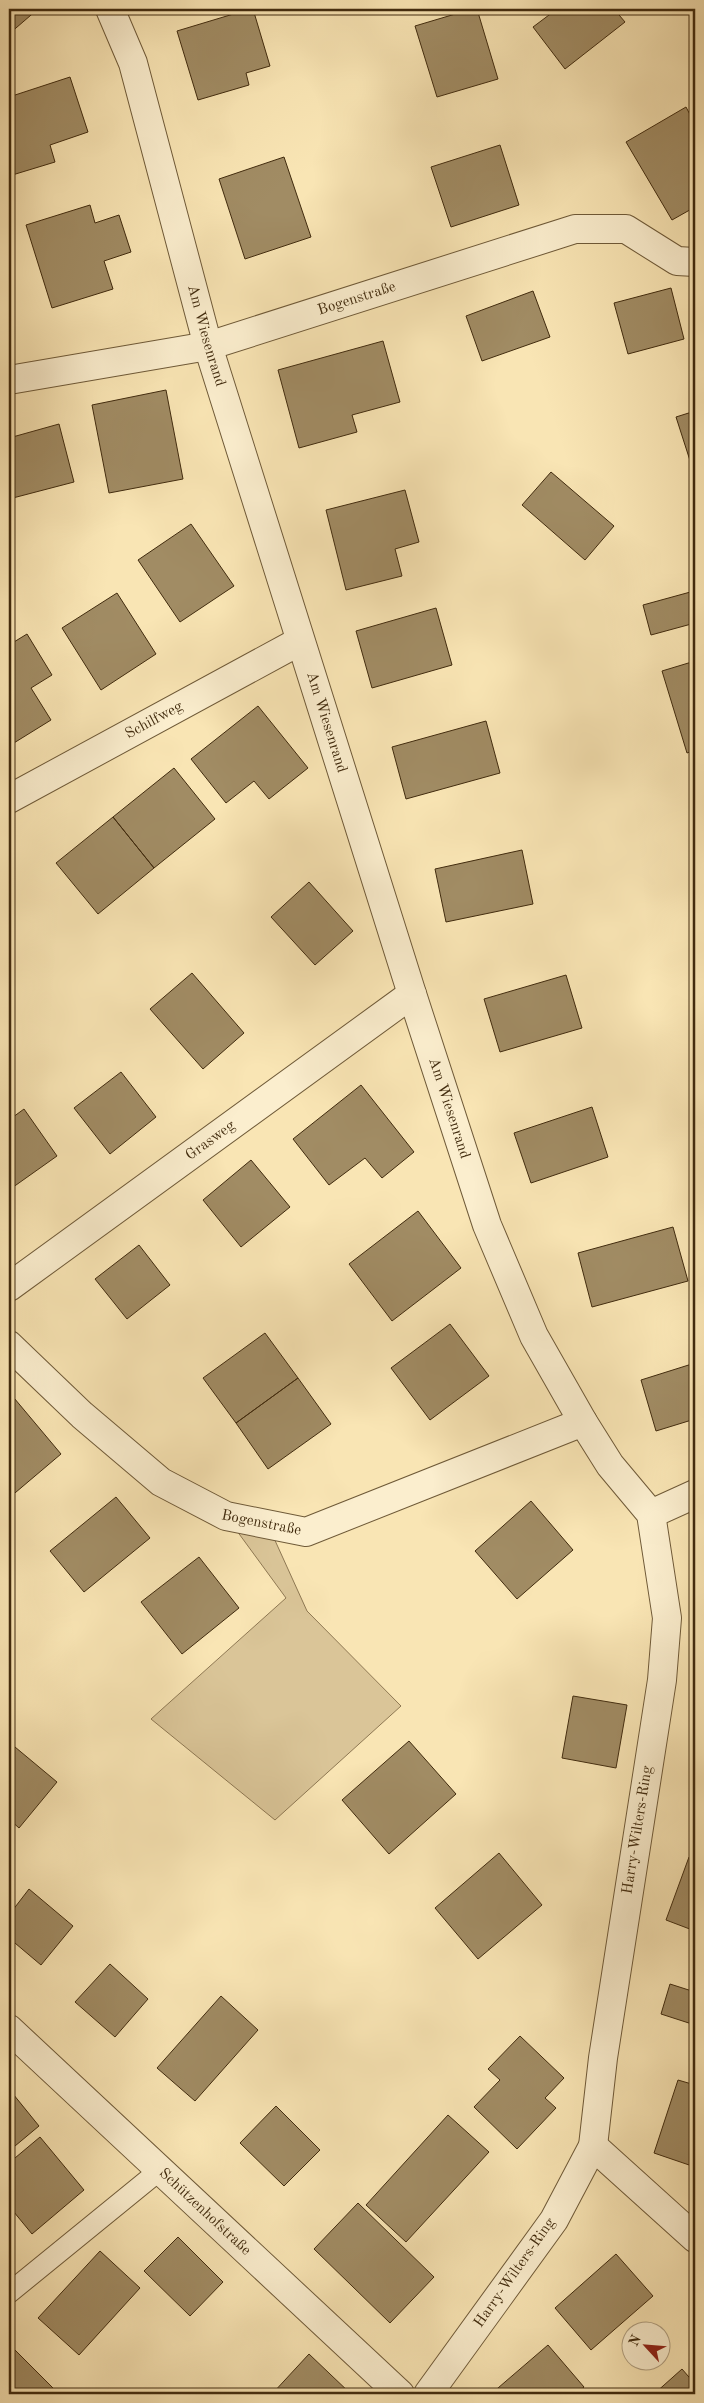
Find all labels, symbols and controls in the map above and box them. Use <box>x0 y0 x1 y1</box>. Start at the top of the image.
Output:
street label: Bogenstraße <box>316 279 398 318</box>
street label: Am Wiesenrand <box>185 283 228 388</box>
street label: Am Wiesenrand <box>304 670 349 775</box>
street label: Schilfweg <box>123 699 185 742</box>
street label: Am Wiesenrand <box>426 1056 473 1161</box>
street label: Grasweg <box>183 1118 238 1163</box>
street label: Bogenstraße <box>220 1508 303 1538</box>
street label: Harry-Wilters-Ring <box>620 1765 656 1895</box>
street label: Schützenhofstraße <box>156 2166 254 2258</box>
street label: Harry-Wilters-Ring <box>472 2216 558 2330</box>
north arrow <box>622 2320 672 2370</box>
text: N <box>627 2333 644 2349</box>

